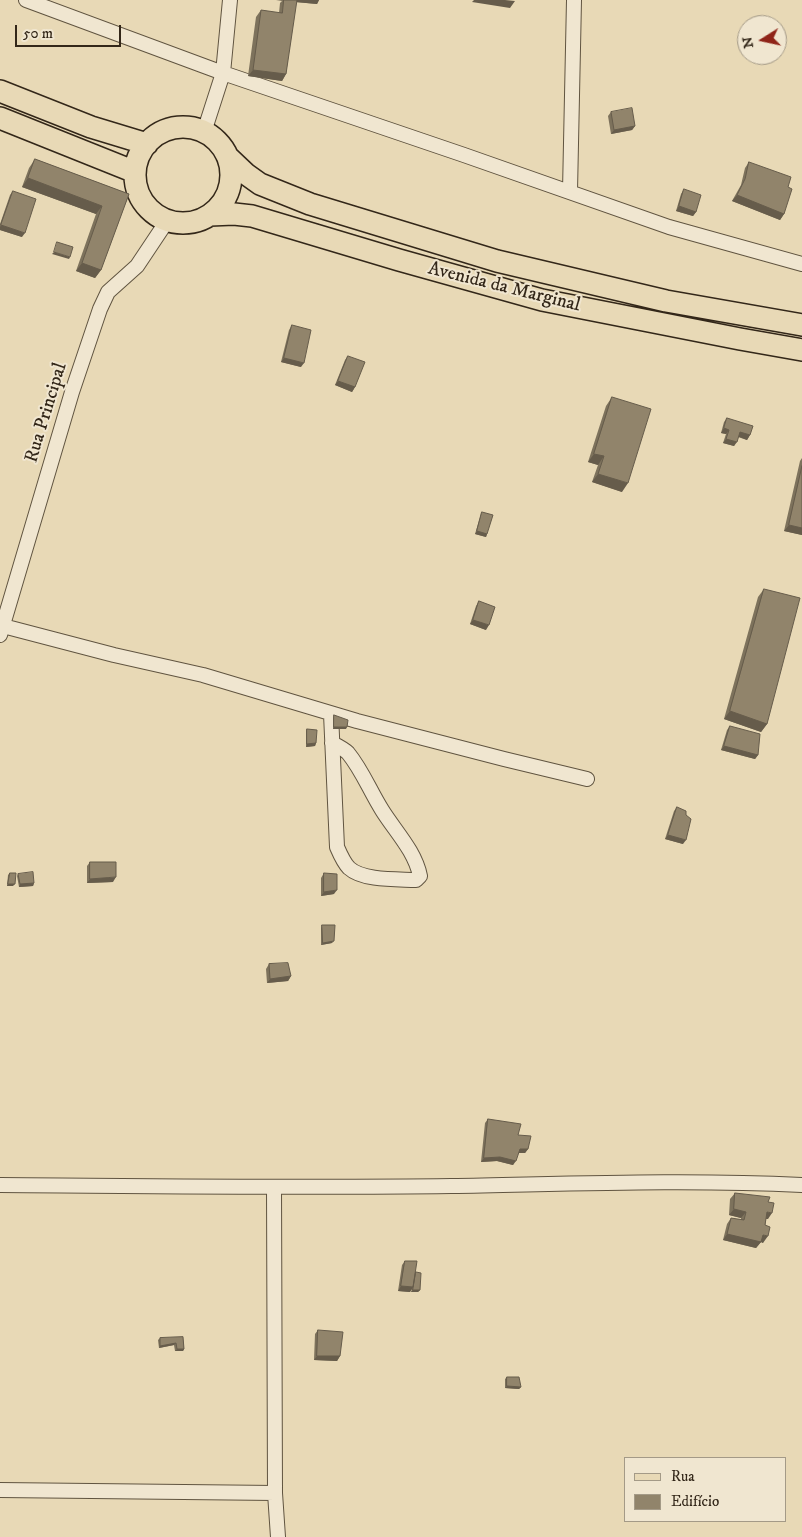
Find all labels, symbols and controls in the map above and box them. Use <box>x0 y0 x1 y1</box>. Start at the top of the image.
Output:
scale bar <box>18 15 124 47</box>
north arrow <box>737 15 787 65</box>
text: 50 m <box>23 24 53 43</box>
text: N <box>738 35 758 50</box>
street label: Avenida da Marginal <box>425 258 583 318</box>
street label: Rua Principal <box>21 360 73 466</box>
legend <box>624 1457 787 1522</box>
text: Rua <box>671 1467 695 1486</box>
text: Edifício <box>671 1492 719 1511</box>

